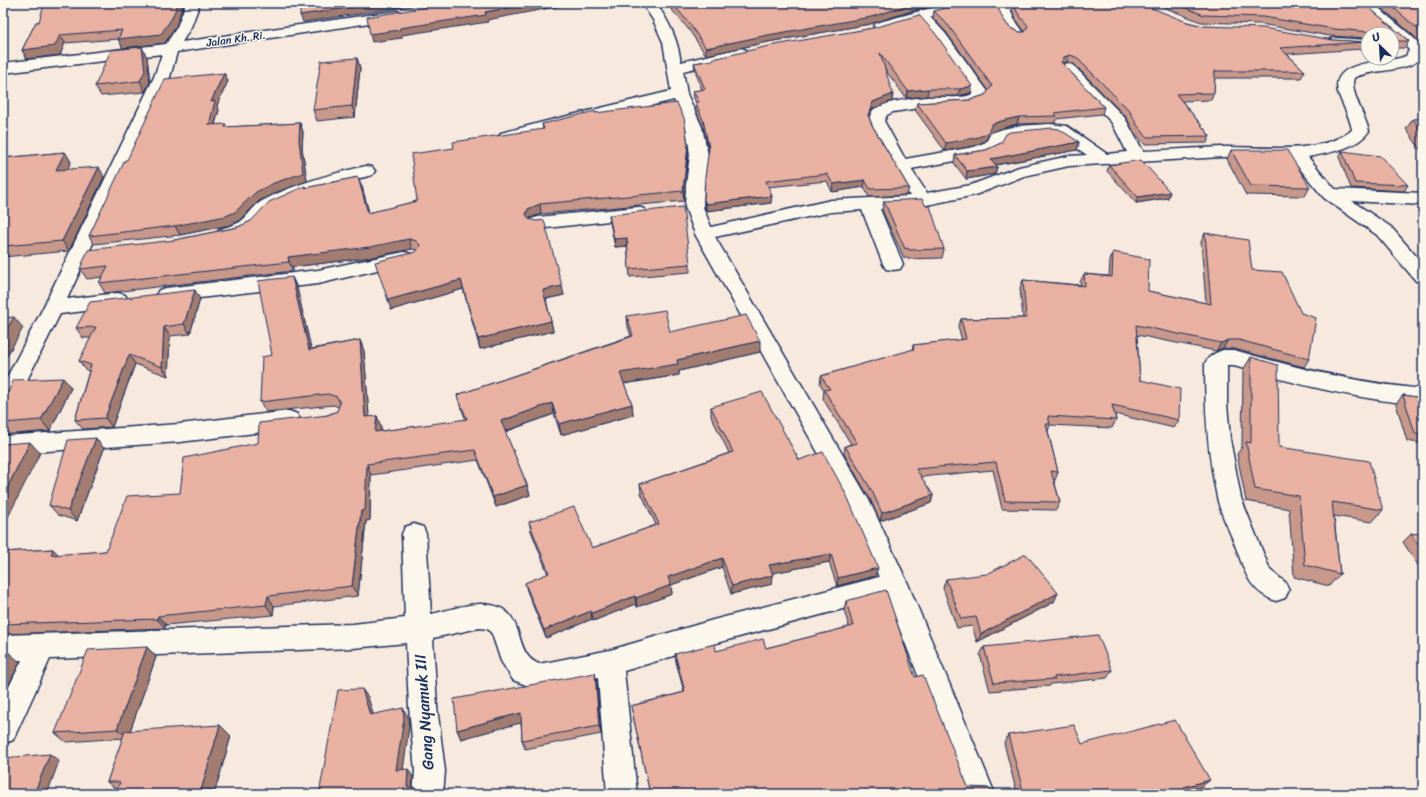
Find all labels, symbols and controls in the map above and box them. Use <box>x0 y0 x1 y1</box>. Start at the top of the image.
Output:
street label: Jalan Kh. Ri. <box>204 25 267 53</box>
north arrow <box>1360 26 1400 66</box>
text: U <box>1369 27 1384 48</box>
street label: Gang Nyamuk III <box>405 653 443 771</box>

